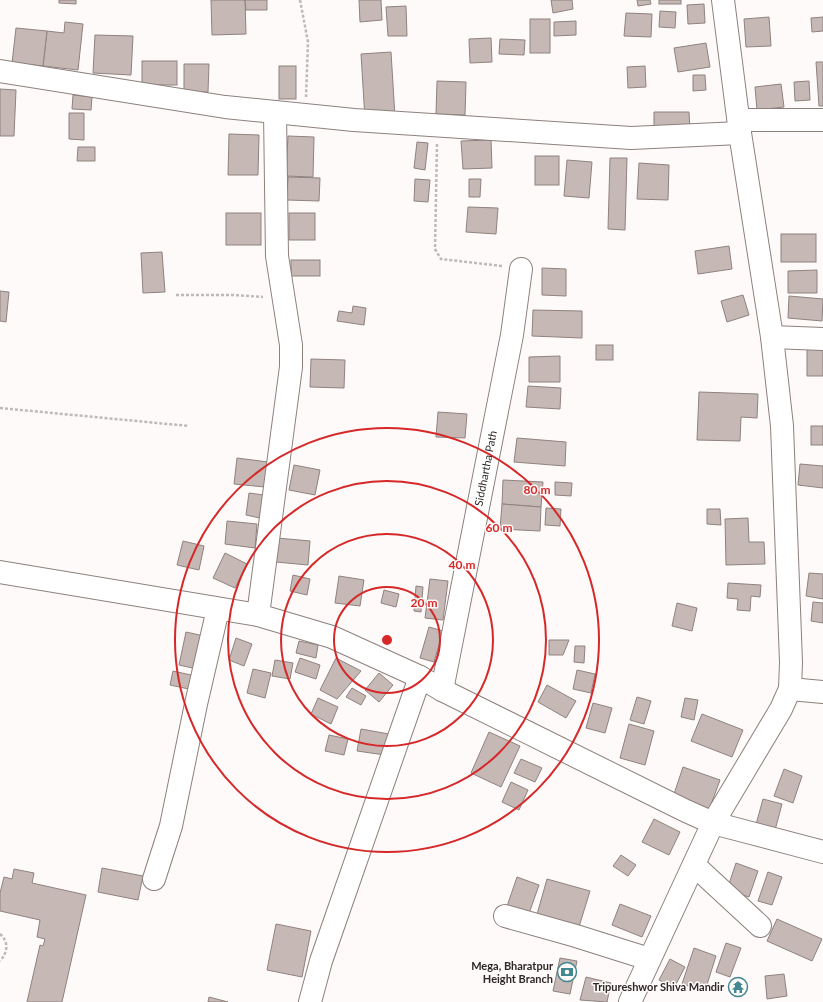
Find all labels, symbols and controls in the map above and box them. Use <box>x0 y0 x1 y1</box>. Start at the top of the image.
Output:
street label: Siddhartha Path <box>471 429 499 507</box>
text: 80 m <box>524 482 550 497</box>
text: 60 m <box>486 520 512 535</box>
text: 40 m <box>449 557 475 572</box>
text: 20 m <box>411 595 437 610</box>
centre of rings <box>380 633 394 647</box>
place label: Mega, Bharatpur Height Branch <box>471 959 554 985</box>
bank icon: Mega, Bharatpur Height Branch <box>556 961 578 983</box>
temple icon: Tripureshwor Shiva Mandir <box>727 976 749 998</box>
place label: Tripureshwor Shiva Mandir <box>593 980 725 993</box>

